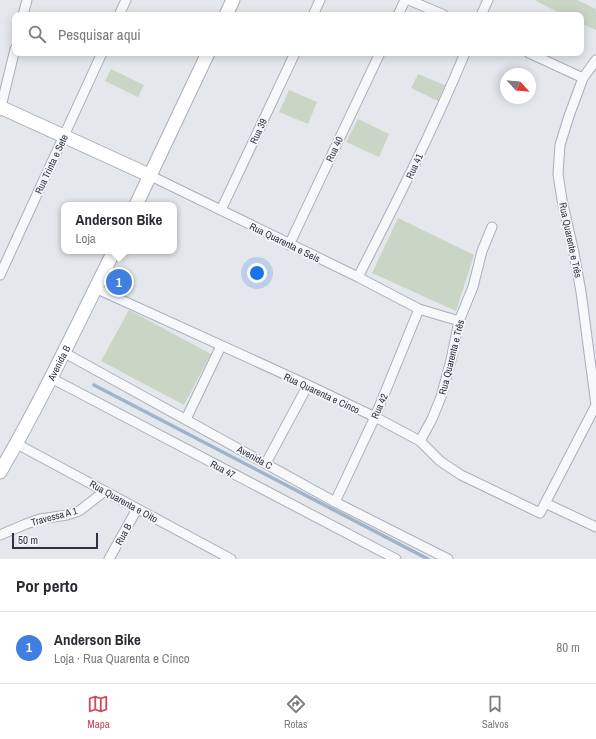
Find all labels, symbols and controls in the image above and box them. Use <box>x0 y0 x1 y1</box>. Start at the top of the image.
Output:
search box <box>12 12 584 56</box>
icon: search <box>26 23 48 45</box>
text: Pesquisar aqui <box>58 24 141 45</box>
north arrow <box>500 68 536 104</box>
street label: Rua 39 <box>247 116 270 146</box>
street label: Rua Trinta e Sete <box>32 132 71 196</box>
street label: Rua 40 <box>323 134 346 164</box>
street label: Rua 41 <box>403 151 426 181</box>
street label: Rua Quarente e Três <box>556 201 585 279</box>
popup <box>61 202 177 254</box>
text: Anderson Bike <box>76 209 162 230</box>
street label: Rua Quarenta e Seis <box>247 220 322 265</box>
text: Loja <box>76 230 96 247</box>
your location <box>247 263 267 283</box>
pin: 1 <box>106 267 132 297</box>
street label: Rua Quarenta e Três <box>436 318 467 396</box>
street label: Avenida B <box>44 343 74 384</box>
street label: Rua Quarenta e Cinco <box>282 370 362 417</box>
street label: Rua 42 <box>368 391 391 421</box>
street label: Avenida C <box>234 442 275 472</box>
street label: Rua 47 <box>208 457 238 482</box>
street label: Rua Quarenta e Oito <box>87 477 161 526</box>
street label: Travessa A 1 <box>30 504 79 529</box>
street label: Rua B <box>112 521 135 547</box>
scale bar <box>12 531 98 550</box>
text: 50 m <box>18 533 38 547</box>
text: Por perto <box>16 574 78 597</box>
text: Anderson Bike <box>54 629 141 650</box>
text: 1 <box>26 639 32 656</box>
text: 80 m <box>556 639 580 656</box>
text: Loja · Rua Quarenta e Cinco <box>54 650 190 667</box>
tab: Mapa <box>87 693 110 731</box>
tab: Rotas <box>284 693 308 731</box>
tab: Salvos <box>482 693 509 731</box>

